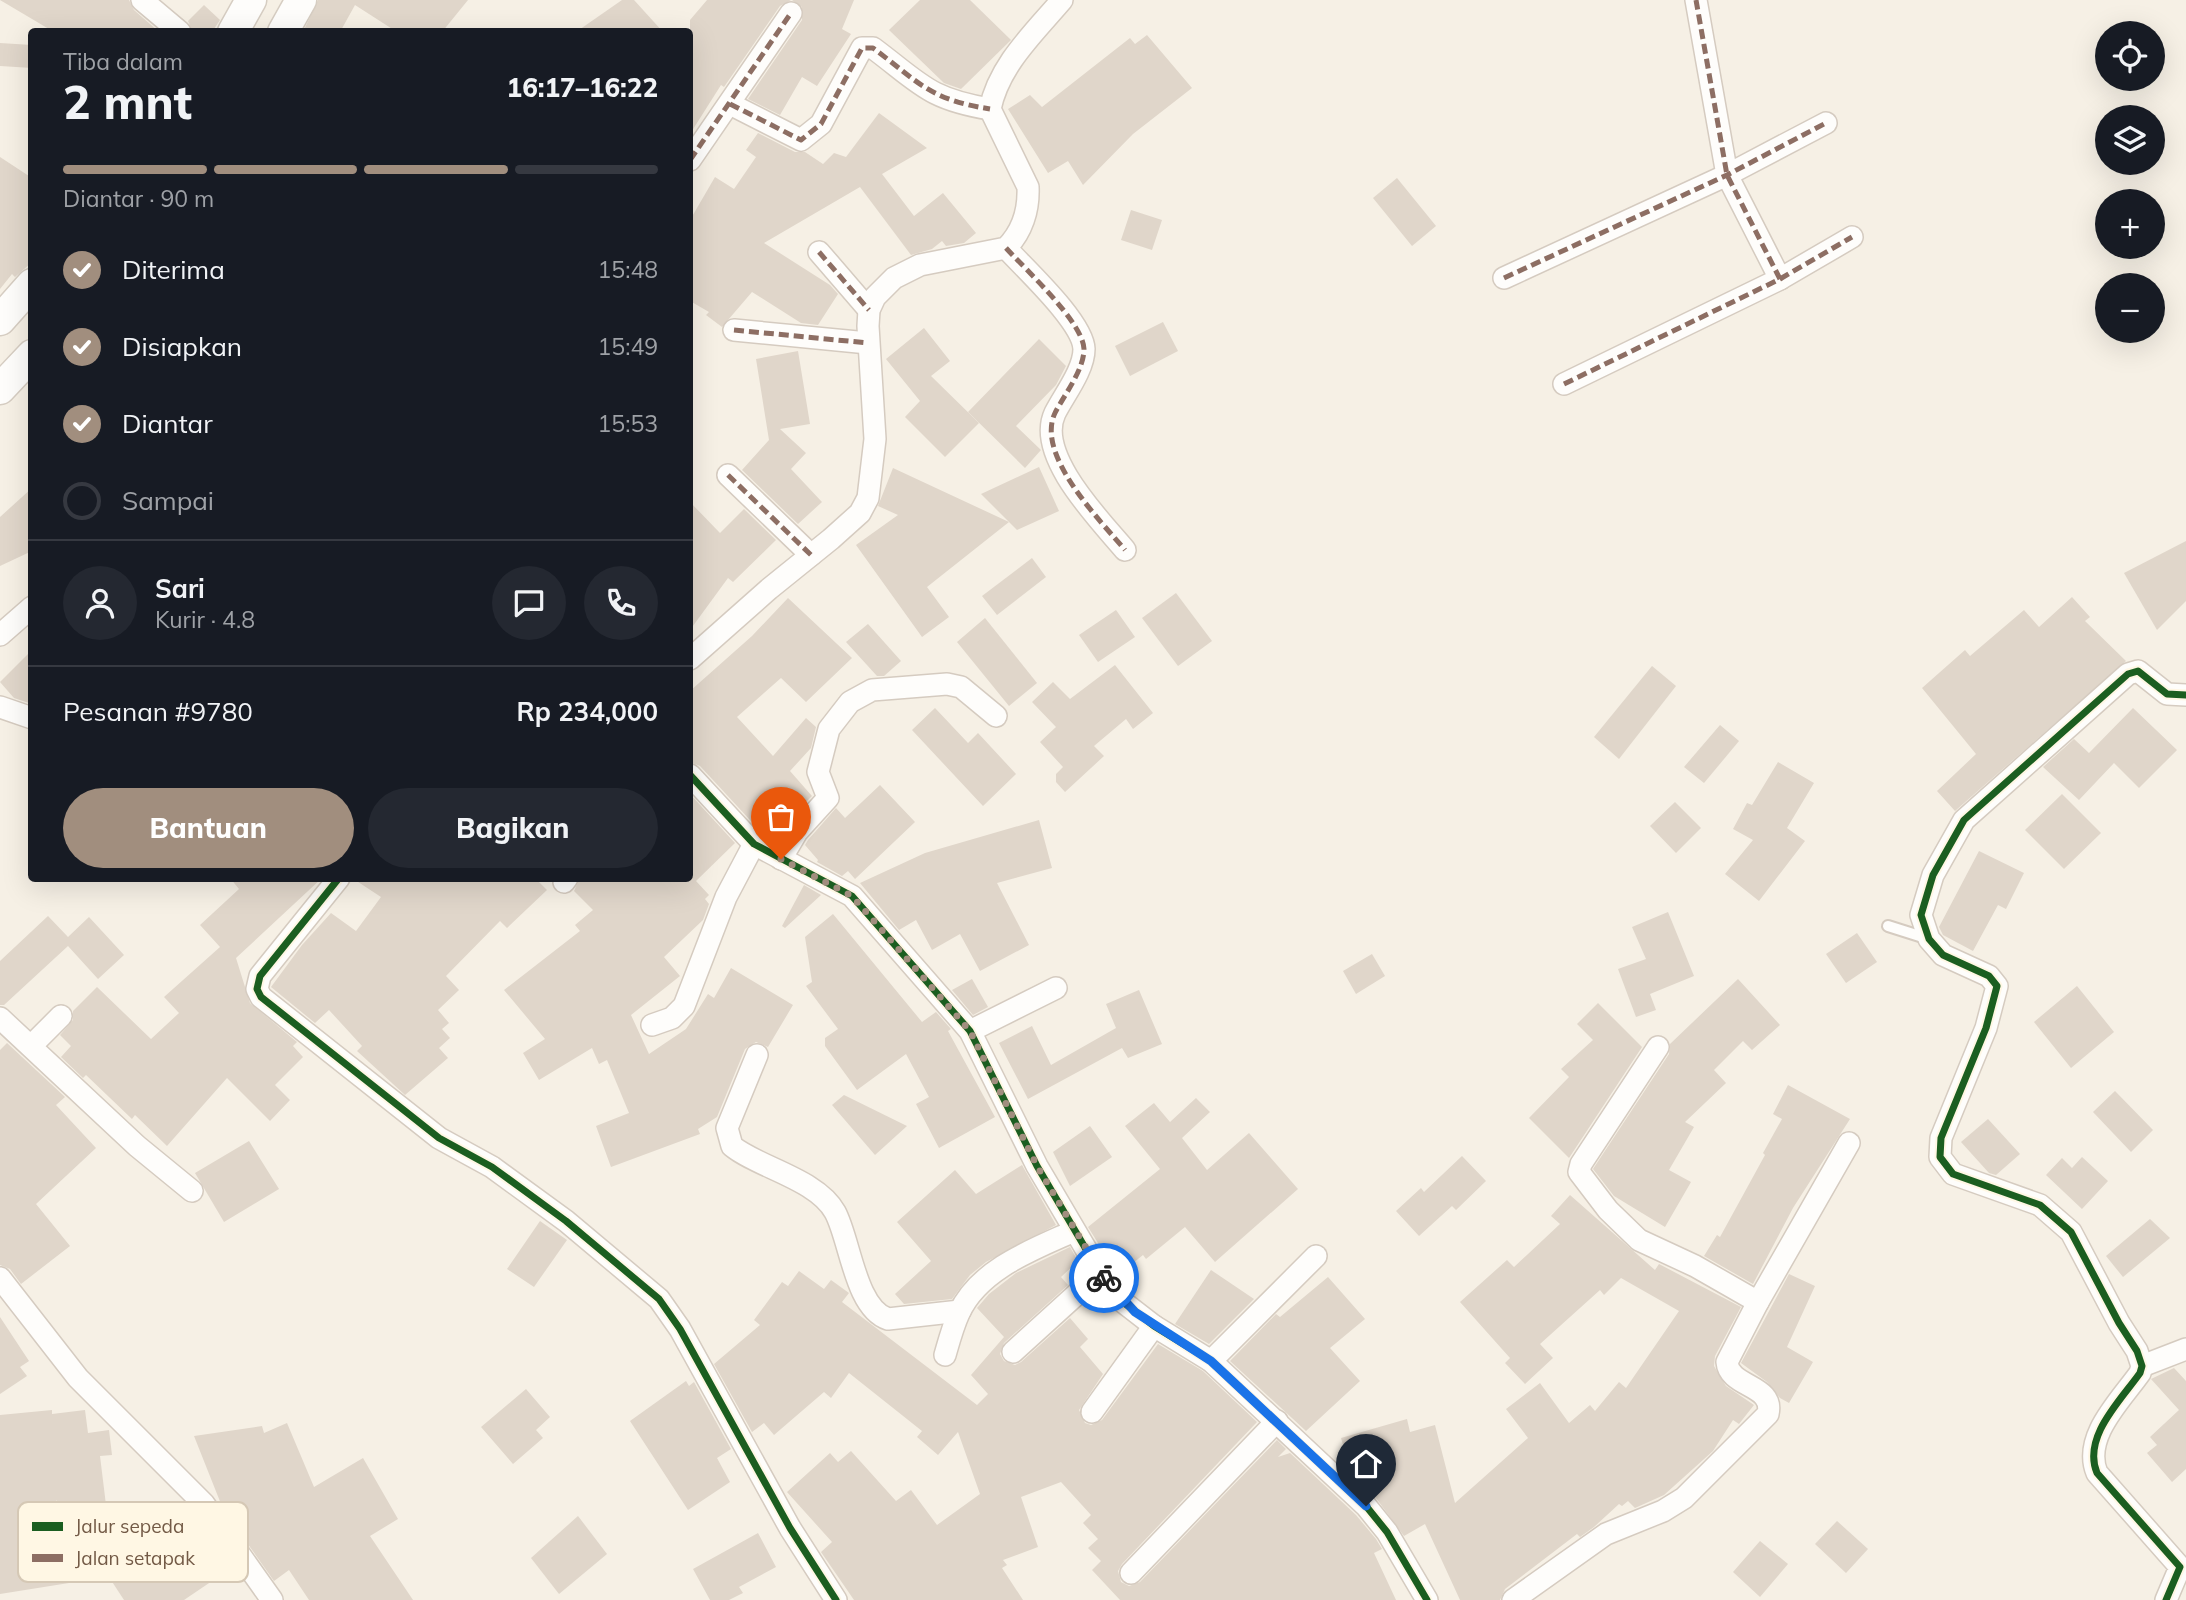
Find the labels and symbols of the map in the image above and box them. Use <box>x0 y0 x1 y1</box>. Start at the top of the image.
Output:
pin <box>751 787 811 859</box>
courier <box>1069 1243 1139 1313</box>
pin <box>1336 1434 1396 1506</box>
legend <box>18 1502 248 1582</box>
text: Jalur sepeda <box>75 1514 184 1538</box>
text: Jalan setapak <box>75 1546 195 1570</box>

